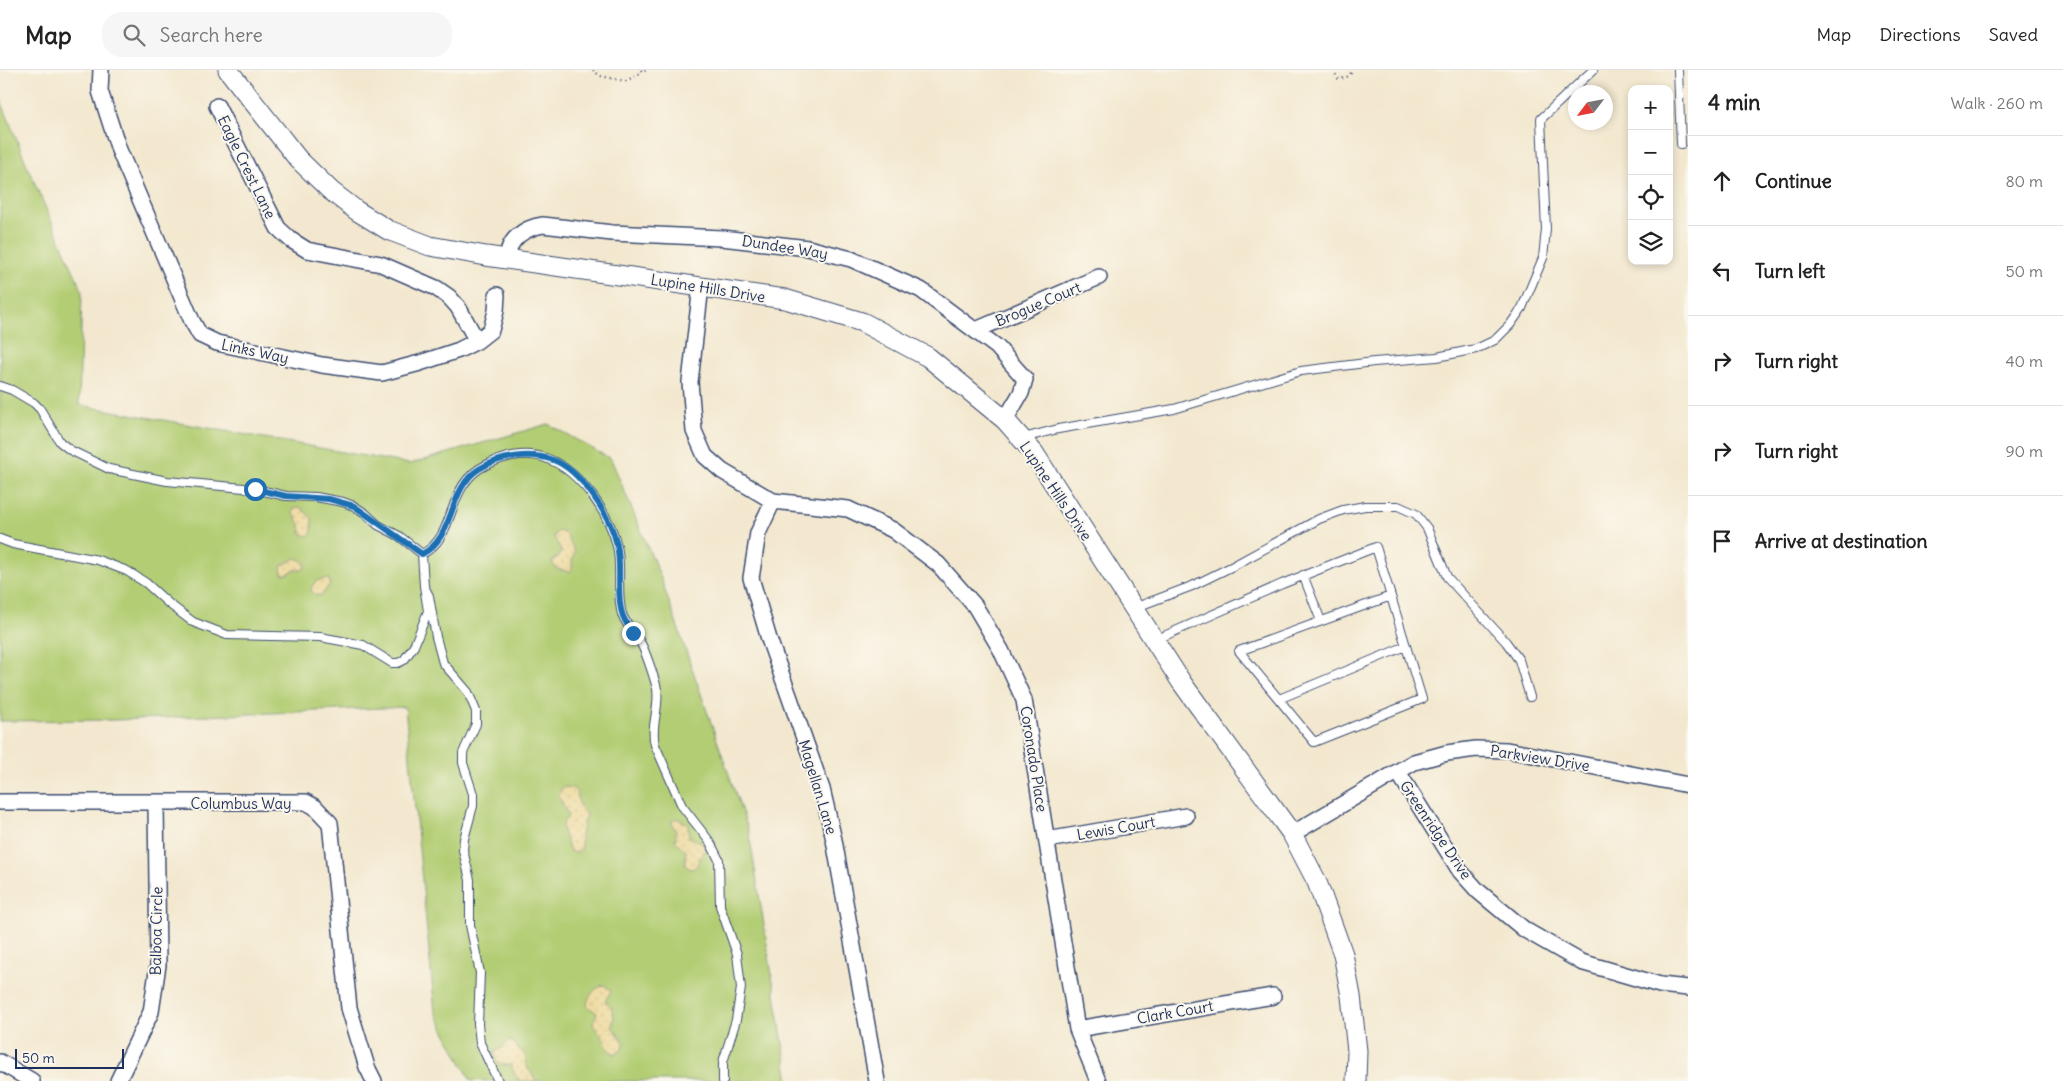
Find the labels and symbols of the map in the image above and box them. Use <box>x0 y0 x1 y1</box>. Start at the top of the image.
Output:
north arrow <box>1568 85 1613 130</box>
street label: Eagle Crest Lane <box>214 112 280 222</box>
street label: Dundee Way <box>741 231 829 263</box>
street label: Lupine Hills Drive <box>649 270 767 306</box>
street label: Brogue Court <box>992 277 1084 331</box>
street label: Links Way <box>220 335 290 367</box>
street label: Lupine Hills Drive <box>1016 438 1096 544</box>
route start <box>244 478 267 501</box>
route end <box>622 622 645 645</box>
street label: Coronado Place <box>1016 705 1052 813</box>
street label: Magellan Lane <box>795 737 841 837</box>
street label: Parkview Drive <box>1489 741 1591 775</box>
street label: Greenridge Drive <box>1396 777 1476 883</box>
street label: Columbus Way <box>190 794 292 813</box>
street label: Lewis Court <box>1075 812 1157 844</box>
street label: Balboa Circle <box>146 886 166 976</box>
street label: Clark Court <box>1135 996 1215 1028</box>
scale bar <box>15 1046 124 1069</box>

